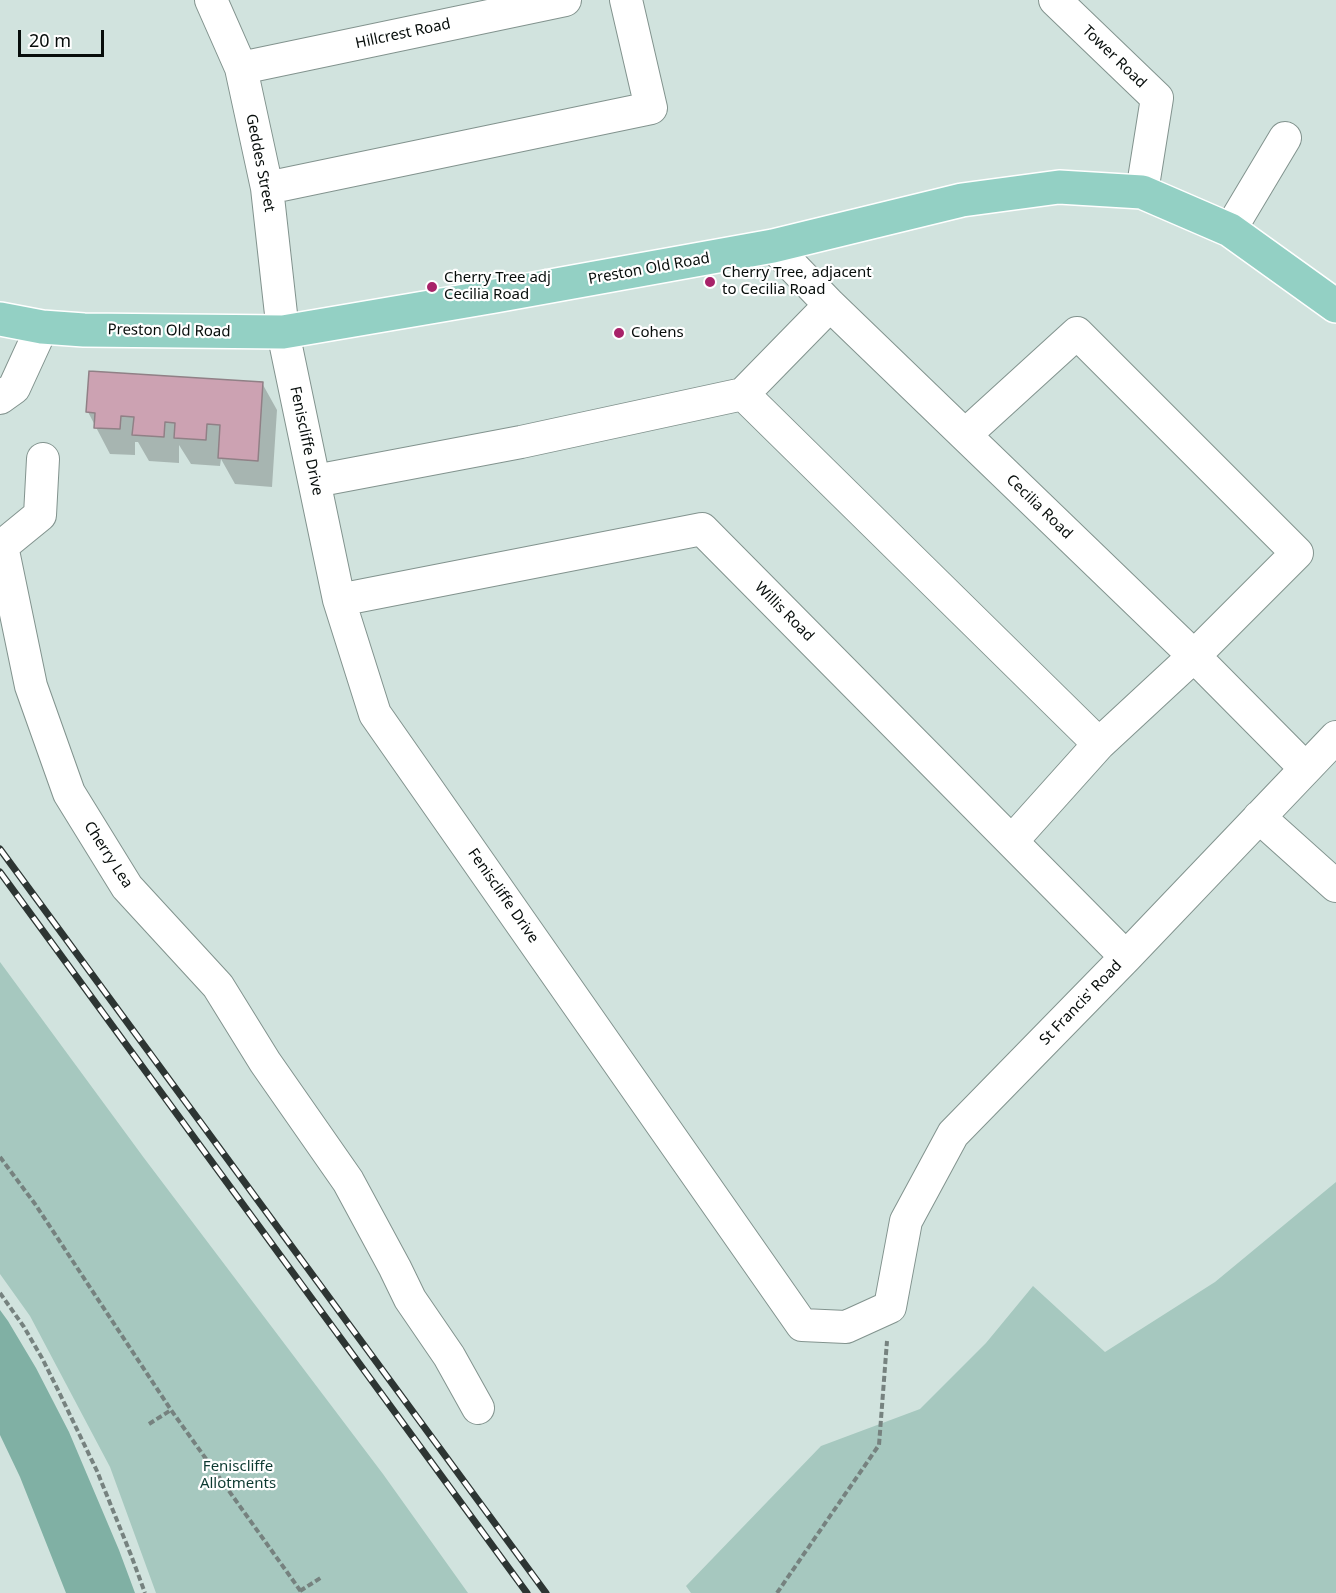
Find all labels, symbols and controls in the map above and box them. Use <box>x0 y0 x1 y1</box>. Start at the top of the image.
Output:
street label: Hillcrest Road <box>354 15 452 53</box>
scale bar <box>21 18 106 56</box>
street label: Tower Road <box>1078 22 1150 92</box>
text: 20 m <box>29 28 71 52</box>
street label: Geddes Street <box>242 113 278 213</box>
street label: Preston Old Road <box>587 249 711 289</box>
place label: Cherry Tree, adjacent to Cecilia Road <box>722 264 872 299</box>
place label: Cherry Tree adj Cecilia Road <box>444 269 551 304</box>
marker: Cherry Tree, adjacent to Cecilia Road <box>703 275 717 289</box>
marker: Cherry Tree adj Cecilia Road <box>425 280 439 294</box>
street label: Preston Old Road <box>107 321 231 341</box>
place label: Cohens <box>631 324 684 342</box>
marker: Cohens <box>612 326 626 340</box>
street label: Feniscliffe Drive <box>286 385 326 497</box>
street label: Cecilia Road <box>1002 471 1076 543</box>
street label: Willis Road <box>751 579 817 645</box>
street label: Cherry Lea <box>80 818 136 892</box>
street label: Feniscliffe Drive <box>464 845 542 947</box>
street label: St Francis' Road <box>1036 957 1126 1049</box>
park label: Feniscliffe Allotments <box>200 1458 276 1493</box>

